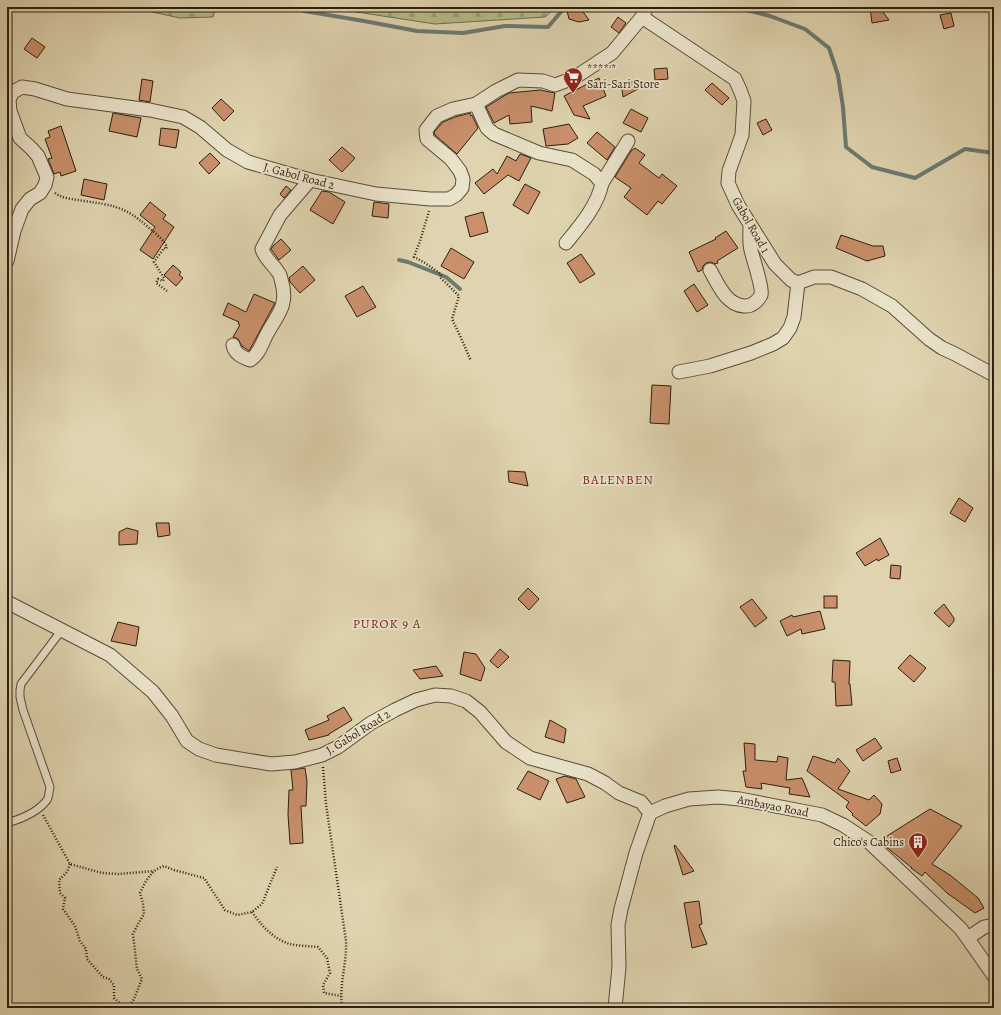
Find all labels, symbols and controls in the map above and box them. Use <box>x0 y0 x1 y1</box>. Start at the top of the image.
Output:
place label: ****'* Sari-Sari Store <box>587 62 659 92</box>
supermarket icon: ****'* Sari-Sari Store <box>562 66 584 94</box>
street label: J. Gabol Road 2 <box>262 159 337 193</box>
street label: Gabol Road 1 <box>728 194 774 256</box>
district label: BALENBEN <box>582 471 654 488</box>
district label: PUROK 9 A <box>353 615 421 632</box>
street label: J. Gabol Road 2 <box>323 706 393 758</box>
street label: Ambayao Road <box>735 791 811 821</box>
building icon: Chico's Cabins <box>907 831 929 859</box>
place label: Chico's Cabins <box>833 834 904 850</box>

